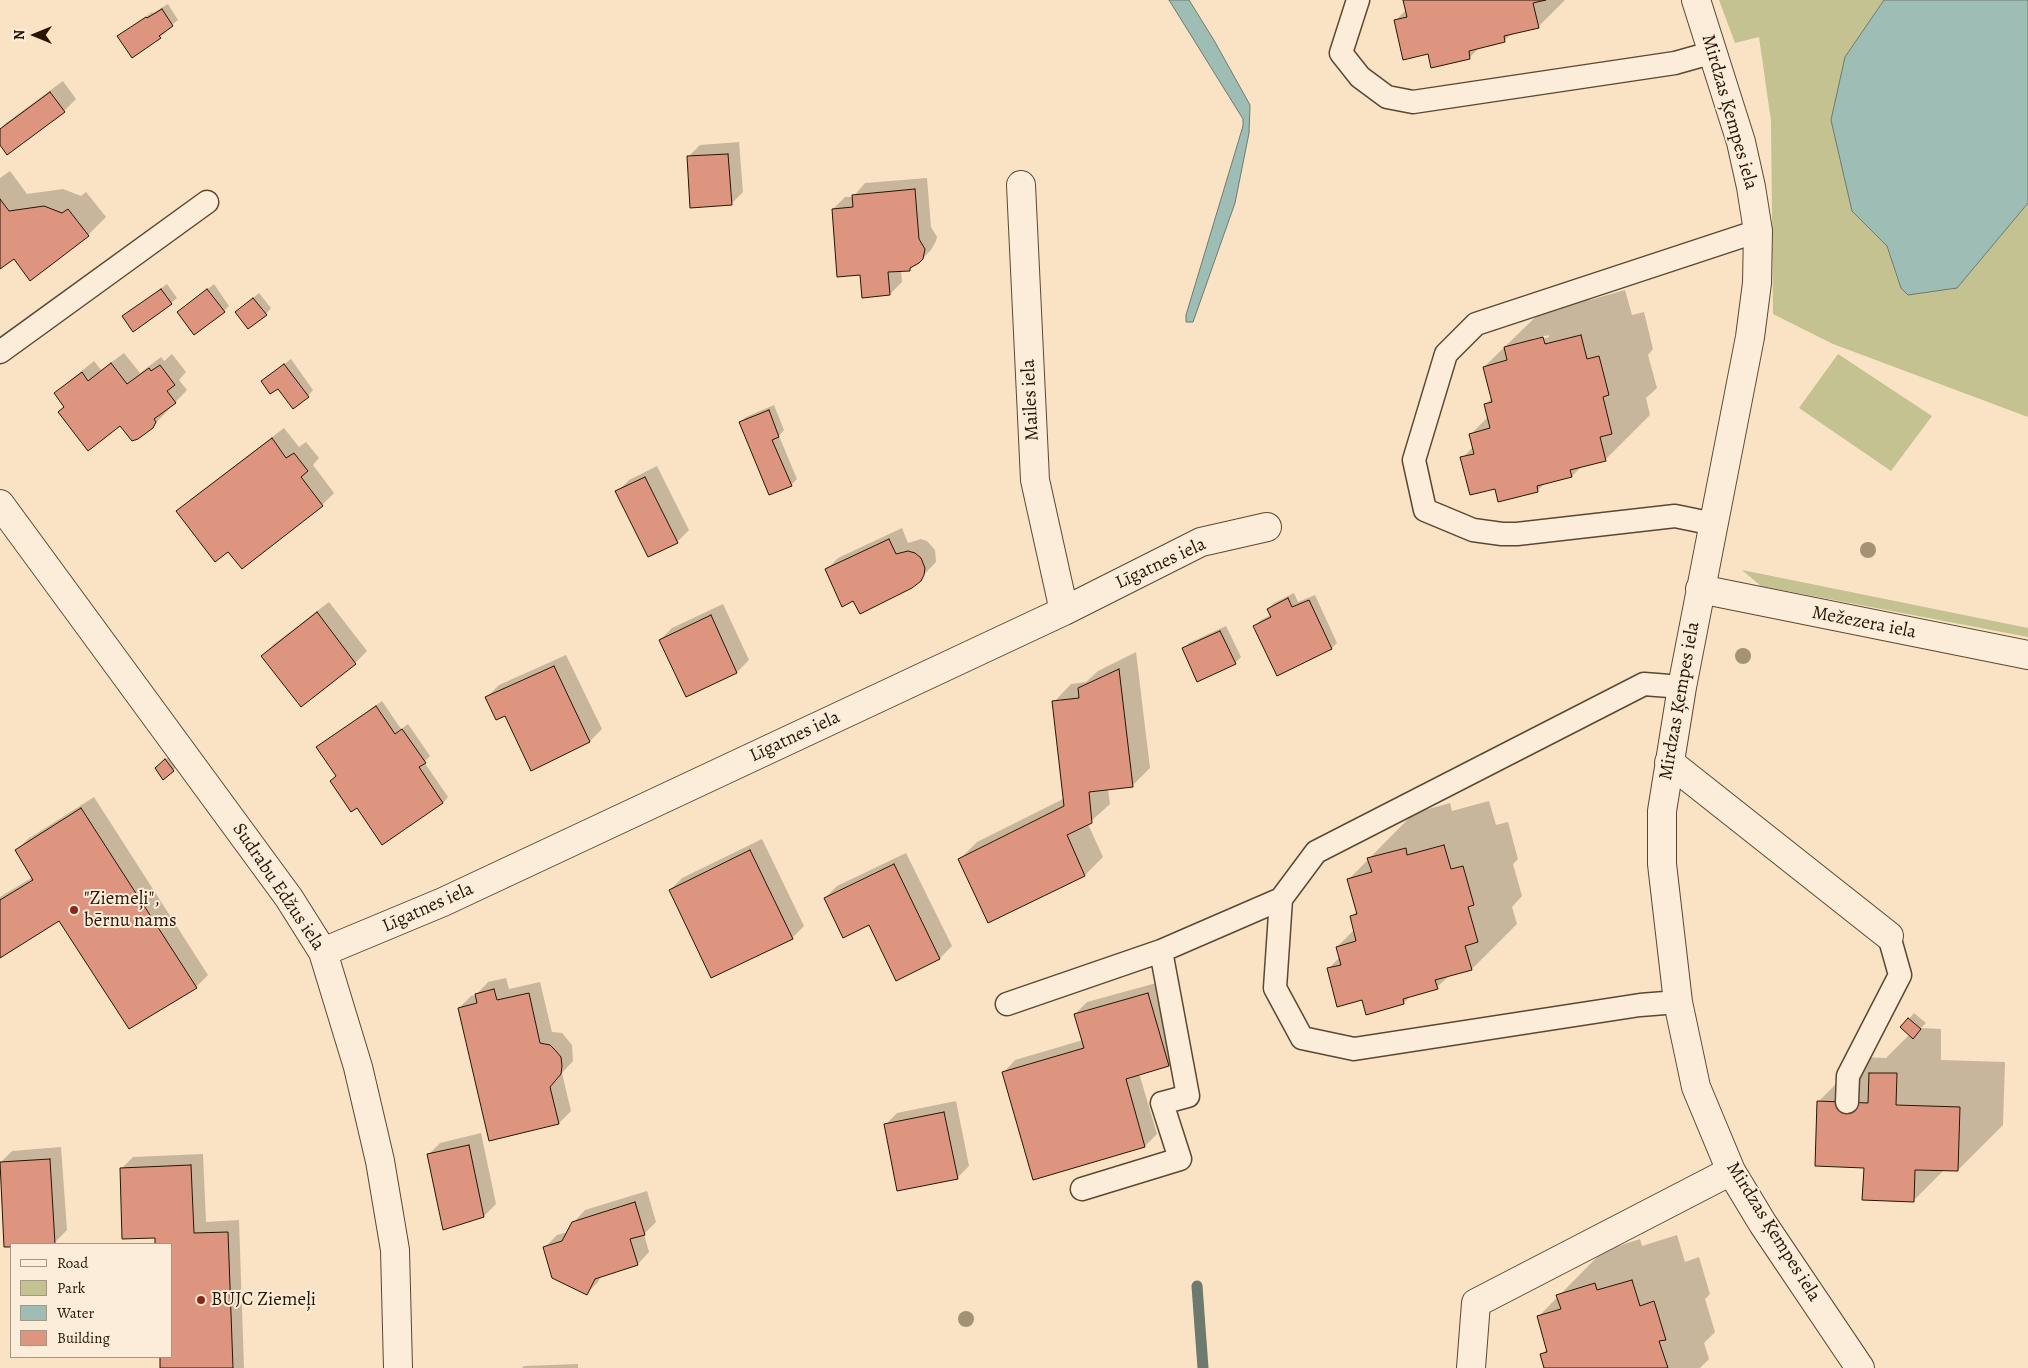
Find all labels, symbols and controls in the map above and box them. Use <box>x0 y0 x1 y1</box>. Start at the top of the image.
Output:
north arrow <box>10 10 60 60</box>
text: N <box>10 30 29 40</box>
street label: Mirdzas Ķempes iela <box>1696 32 1762 192</box>
street label: Mailes iela <box>1017 358 1045 442</box>
street label: Līgatnes iela <box>1112 533 1210 595</box>
street label: Mežezera iela <box>1810 602 1918 644</box>
street label: Mirdzas Ķempes iela <box>1655 620 1705 782</box>
street label: Līgatnes iela <box>746 706 844 768</box>
street label: Sudrabu Edžus iela <box>227 819 329 955</box>
street label: Līgatnes iela <box>379 878 477 938</box>
place label: "Ziemeļi", bērnu nams <box>84 888 177 932</box>
marker: "Ziemeļi", bērnu nams <box>68 904 80 916</box>
street label: Mirdzas Ķempes iela <box>1721 1158 1825 1306</box>
legend <box>10 1243 172 1358</box>
text: Road <box>57 1253 88 1273</box>
text: Park <box>57 1278 85 1298</box>
place label: BUJC Ziemeļi <box>211 1289 316 1311</box>
marker: BUJC Ziemeļi <box>195 1294 207 1306</box>
text: Water <box>57 1303 94 1323</box>
text: Building <box>57 1328 110 1348</box>

